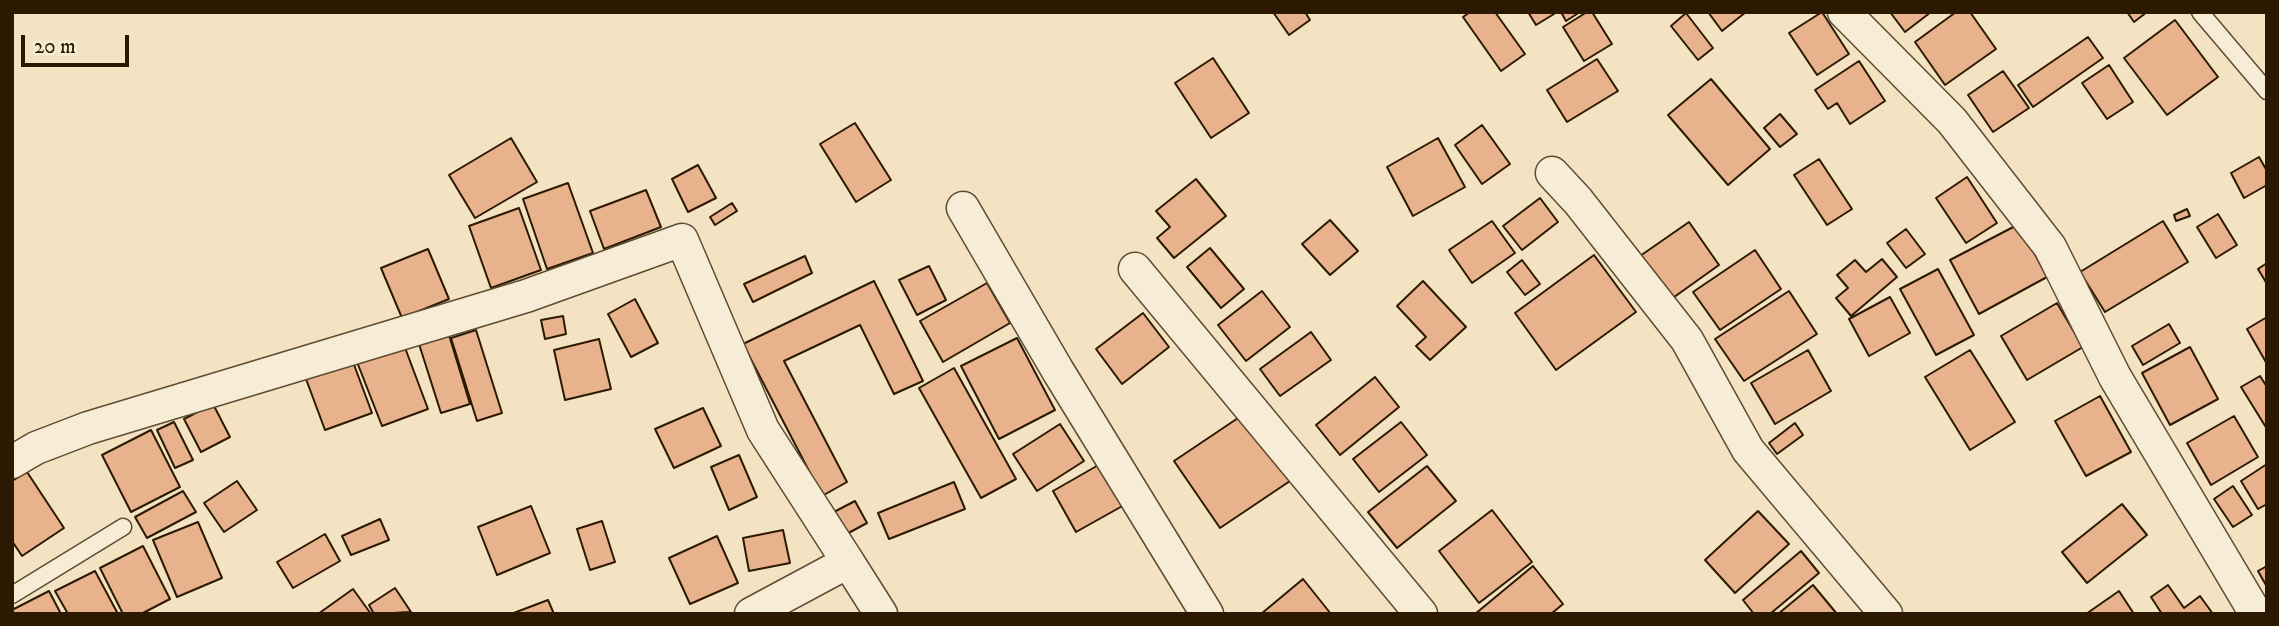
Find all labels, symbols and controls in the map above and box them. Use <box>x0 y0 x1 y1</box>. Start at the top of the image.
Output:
scale bar <box>24 21 133 65</box>
text: 20 m <box>34 34 76 60</box>

